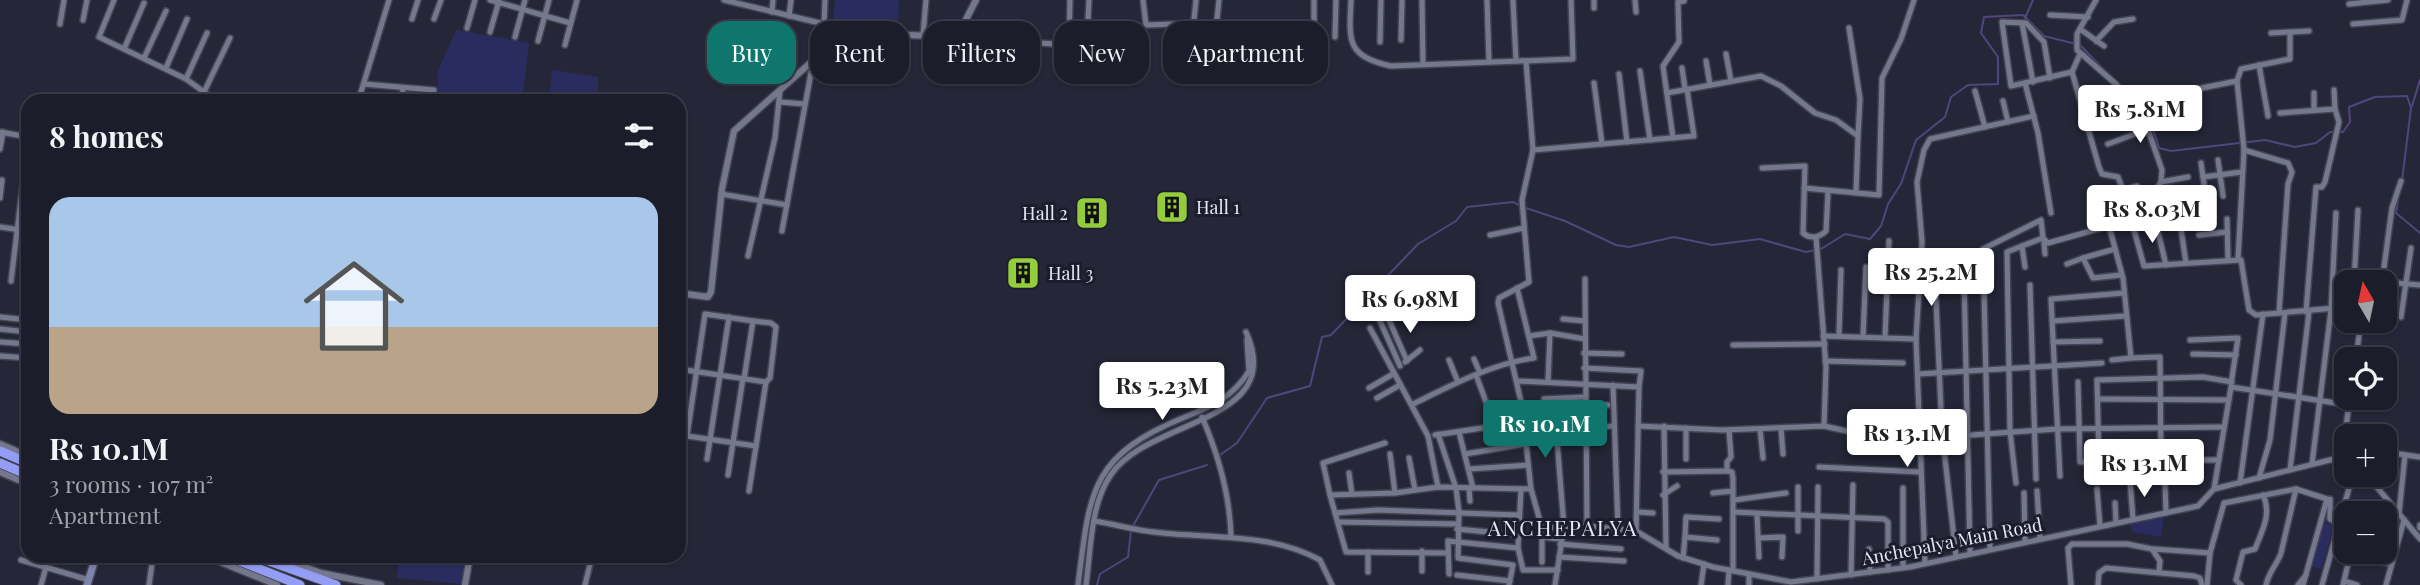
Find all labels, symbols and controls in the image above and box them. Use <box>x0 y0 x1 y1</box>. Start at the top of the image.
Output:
chip: Buy <box>707 21 796 84</box>
chip: Rent <box>810 21 909 84</box>
chip: Filters <box>923 21 1040 84</box>
chip: New <box>1054 21 1149 84</box>
chip: Apartment <box>1163 21 1328 84</box>
pin: Rs 5.81M <box>2068 86 2212 145</box>
text: Rs 5.81M <box>2094 92 2186 123</box>
text: 8 homes <box>49 116 164 156</box>
icon: filters <box>620 117 658 155</box>
pin: Rs 8.03M <box>2080 186 2224 245</box>
building icon: Hall 1 <box>1153 188 1191 226</box>
text: Rs 8.03M <box>2103 192 2201 223</box>
building icon: Hall 2 <box>1073 194 1111 232</box>
place label: Hall 1 <box>1196 195 1240 219</box>
place label: Hall 2 <box>1022 201 1068 225</box>
icon: home <box>291 243 417 369</box>
pin: Rs 25.2M <box>1859 248 2003 308</box>
building icon: Hall 3 <box>1004 254 1042 292</box>
text: Rs 25.2M <box>1884 255 1978 286</box>
place label: Hall 3 <box>1048 261 1093 285</box>
north arrow <box>2334 270 2398 332</box>
map controls <box>2334 270 2397 564</box>
pin: Rs 6.98M <box>1338 276 1482 335</box>
text: Rs 6.98M <box>1361 282 1459 313</box>
button: locate <box>2334 347 2397 410</box>
pin: Rs 5.23M <box>1090 362 1234 422</box>
text: Rs 5.23M <box>1115 369 1209 400</box>
pin: Rs 10.1M <box>1473 400 1617 460</box>
text: Rs 10.1M <box>1499 407 1591 438</box>
pin: Rs 13.1M <box>1835 410 1979 469</box>
text: Rs 13.1M <box>1863 416 1951 447</box>
button: + <box>2334 424 2397 487</box>
text: Rs 10.1M <box>49 428 169 468</box>
pin: Rs 13.1M <box>2072 440 2216 499</box>
text: Rs 13.1M <box>2100 446 2188 477</box>
text: 3 rooms · 107 m² <box>49 468 214 499</box>
text: Apartment <box>49 499 161 530</box>
button: − <box>2334 501 2397 564</box>
street label: Anchepalya Main Road <box>1859 512 2045 570</box>
district label: ANCHEPALYA <box>1487 513 1638 541</box>

